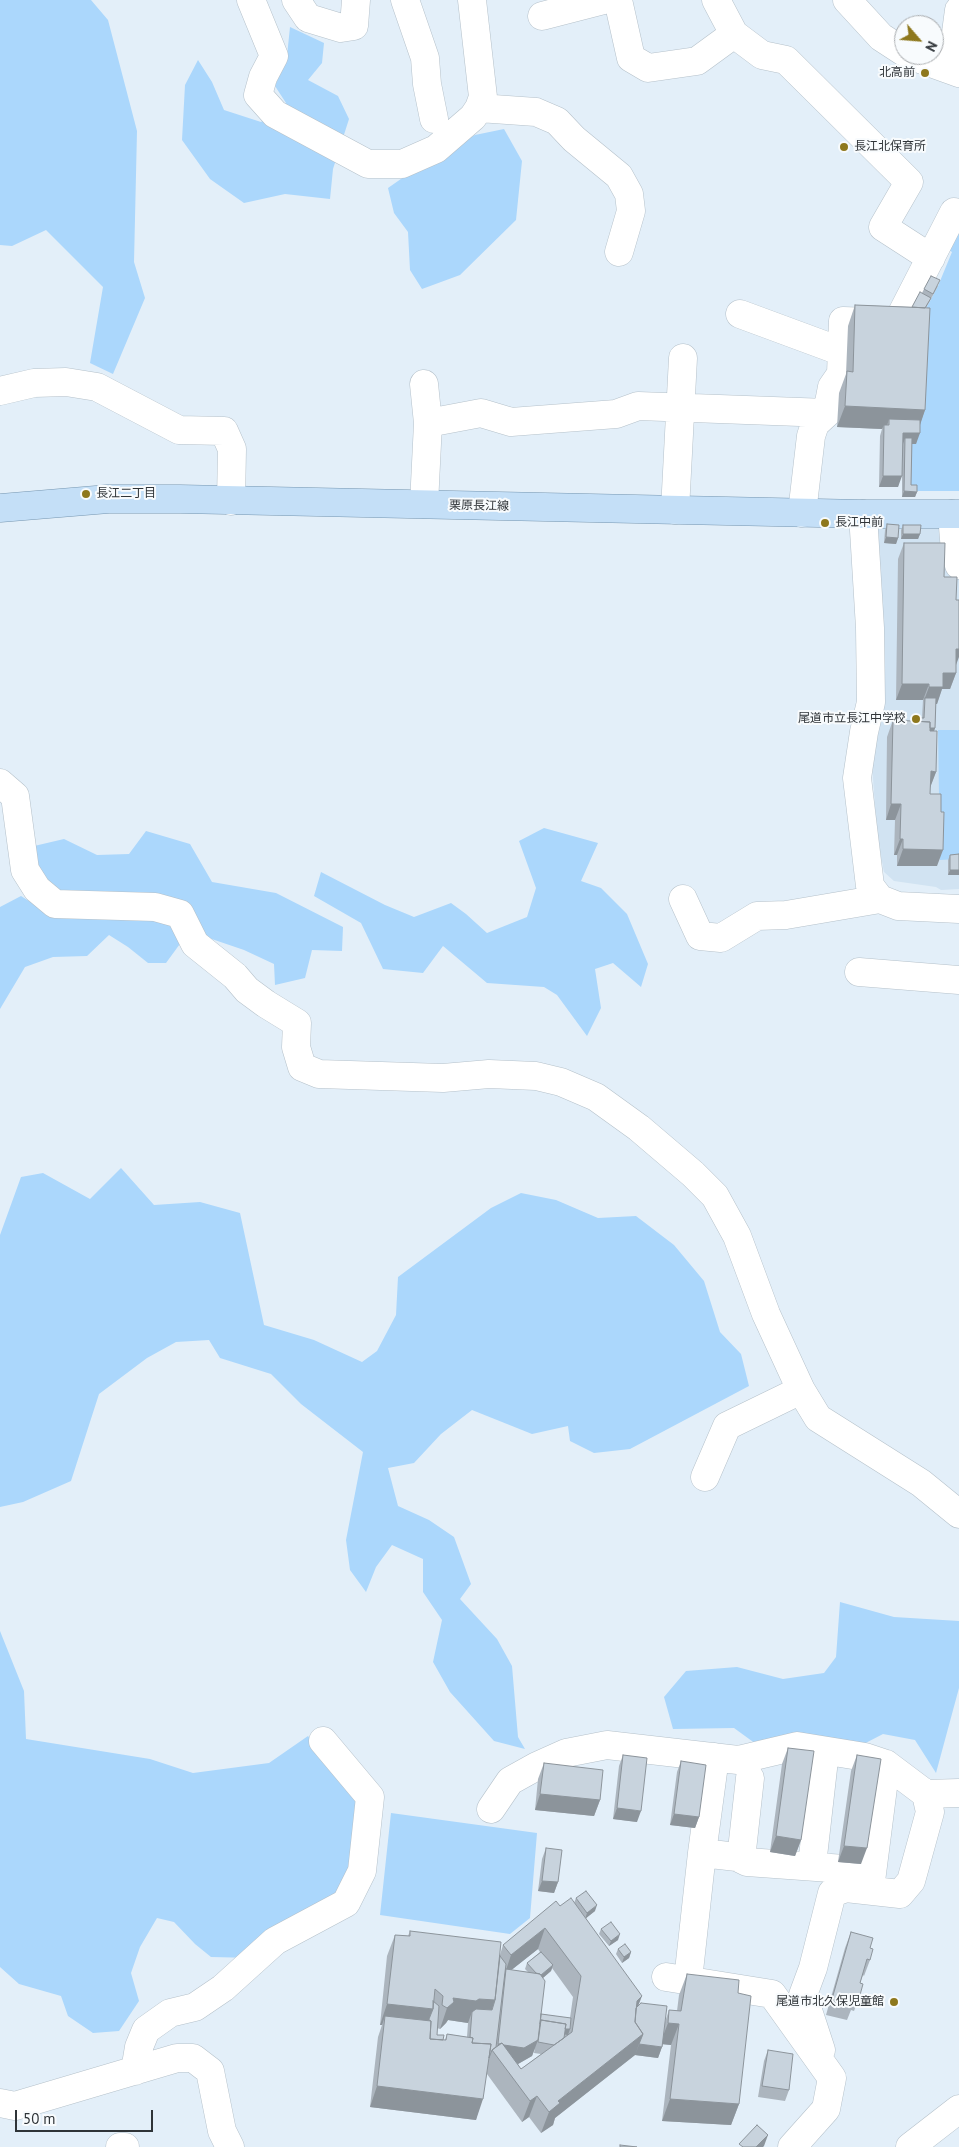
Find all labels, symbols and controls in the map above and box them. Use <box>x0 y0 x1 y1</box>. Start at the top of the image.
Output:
north arrow <box>894 15 944 65</box>
text: N <box>921 38 942 55</box>
place label: 北高前 <box>879 66 915 80</box>
marker: 北高前 <box>919 67 931 79</box>
place label: 長江北保育所 <box>854 140 926 154</box>
marker: 長江北保育所 <box>838 141 850 153</box>
place label: 長江二丁目 <box>96 487 156 501</box>
marker: 長江二丁目 <box>80 488 92 500</box>
street label: 栗原長江線 <box>449 498 509 514</box>
place label: 長江中前 <box>835 516 883 530</box>
marker: 長江中前 <box>819 517 831 529</box>
place label: 尾道市立長江中学校 <box>798 712 906 726</box>
marker: 尾道市立長江中学校 <box>910 713 922 725</box>
place label: 尾道市北久保児童館 <box>776 1995 884 2009</box>
marker: 尾道市北久保児童館 <box>888 1996 900 2008</box>
scale bar <box>18 2100 155 2132</box>
text: 50 m <box>23 2109 56 2128</box>

